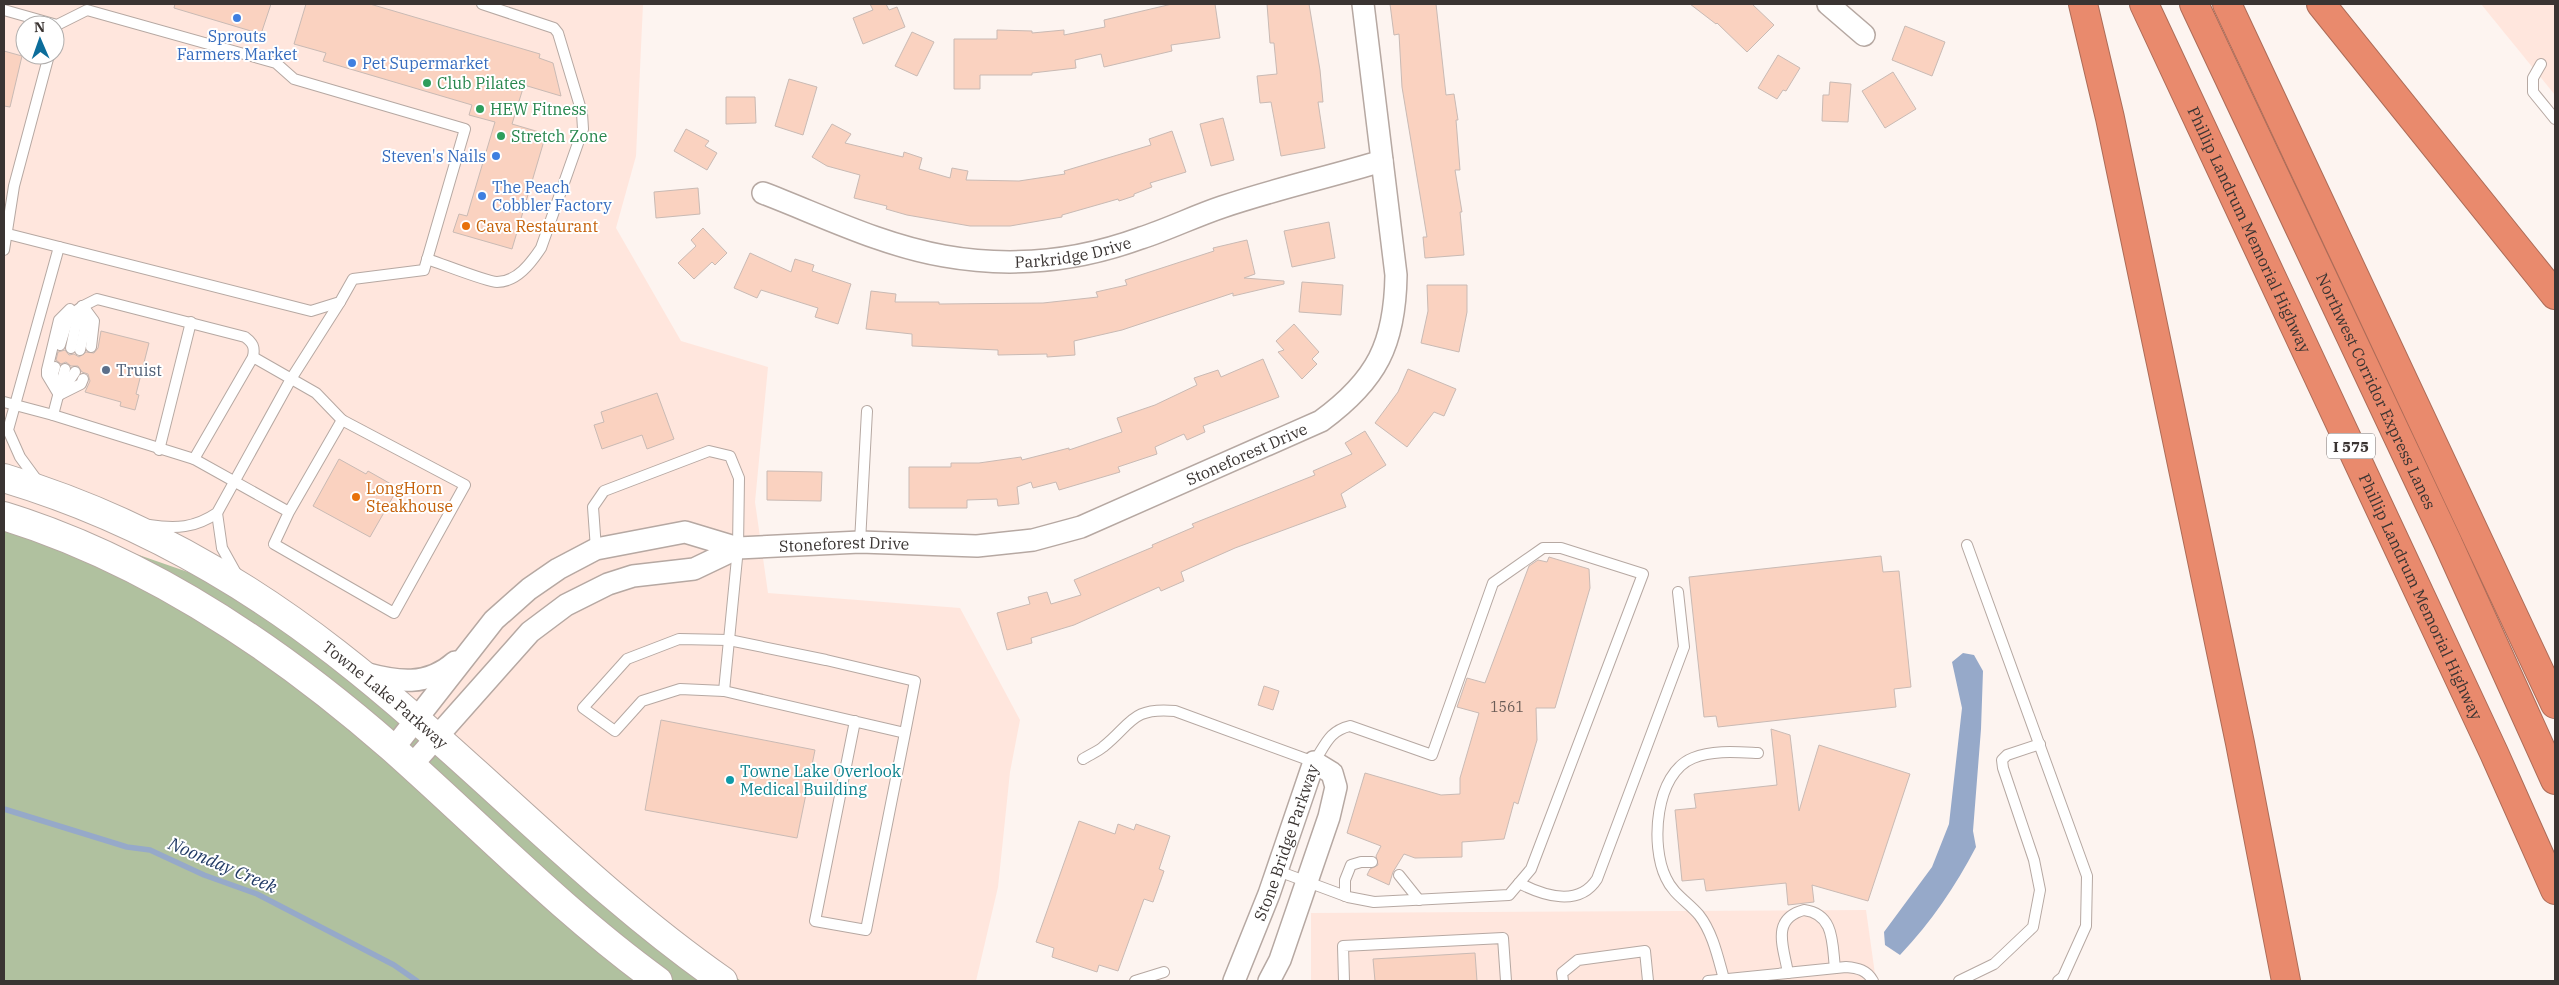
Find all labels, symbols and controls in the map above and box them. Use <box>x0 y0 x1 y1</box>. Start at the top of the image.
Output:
marker: Sprouts Farmers Market <box>231 12 243 24</box>
north arrow <box>15 15 65 65</box>
text: N <box>34 18 45 36</box>
place label: Sprouts Farmers Market <box>177 26 298 64</box>
place label: Pet Supermarket <box>362 53 489 73</box>
marker: Pet Supermarket <box>346 57 358 69</box>
place label: Club Pilates <box>437 73 526 93</box>
marker: Club Pilates <box>421 77 433 89</box>
place label: HEW Fitness <box>490 99 587 119</box>
marker: HEW Fitness <box>474 103 486 115</box>
street label: Phillip Landrum Memorial Highway <box>2183 103 2316 356</box>
place label: Stretch Zone <box>511 126 607 146</box>
marker: Stretch Zone <box>495 130 507 142</box>
place label: Steven's Nails <box>382 146 486 166</box>
marker: Steven's Nails <box>490 150 502 162</box>
place label: The Peach Cobbler Factory <box>492 177 612 215</box>
marker: The Peach Cobbler Factory <box>476 190 488 202</box>
place label: Cava Restaurant <box>476 216 599 236</box>
marker: Cava Restaurant <box>460 220 472 232</box>
street label: Parkridge Drive <box>1014 232 1134 272</box>
street label: Northwest Corridor Express Lanes <box>2312 270 2441 513</box>
place label: Truist <box>116 360 162 380</box>
marker: Truist <box>100 364 112 376</box>
street label: Stoneforest Drive <box>1183 418 1310 489</box>
road number: I 575 <box>2327 434 2375 458</box>
street label: Phillip Landrum Memorial Highway <box>2355 470 2487 723</box>
place label: LongHorn Steakhouse <box>366 478 453 516</box>
marker: LongHorn Steakhouse <box>350 491 362 503</box>
street label: Stoneforest Drive <box>778 532 910 556</box>
street label: Towne Lake Parkway <box>319 636 453 753</box>
house number: 1561 <box>1490 698 1524 716</box>
place label: Towne Lake Overlook Medical Building <box>740 761 902 799</box>
street label: Stone Bridge Parkway <box>1249 761 1323 924</box>
marker: Towne Lake Overlook Medical Building <box>724 774 736 786</box>
water label: Noonday Creek <box>164 831 281 898</box>

